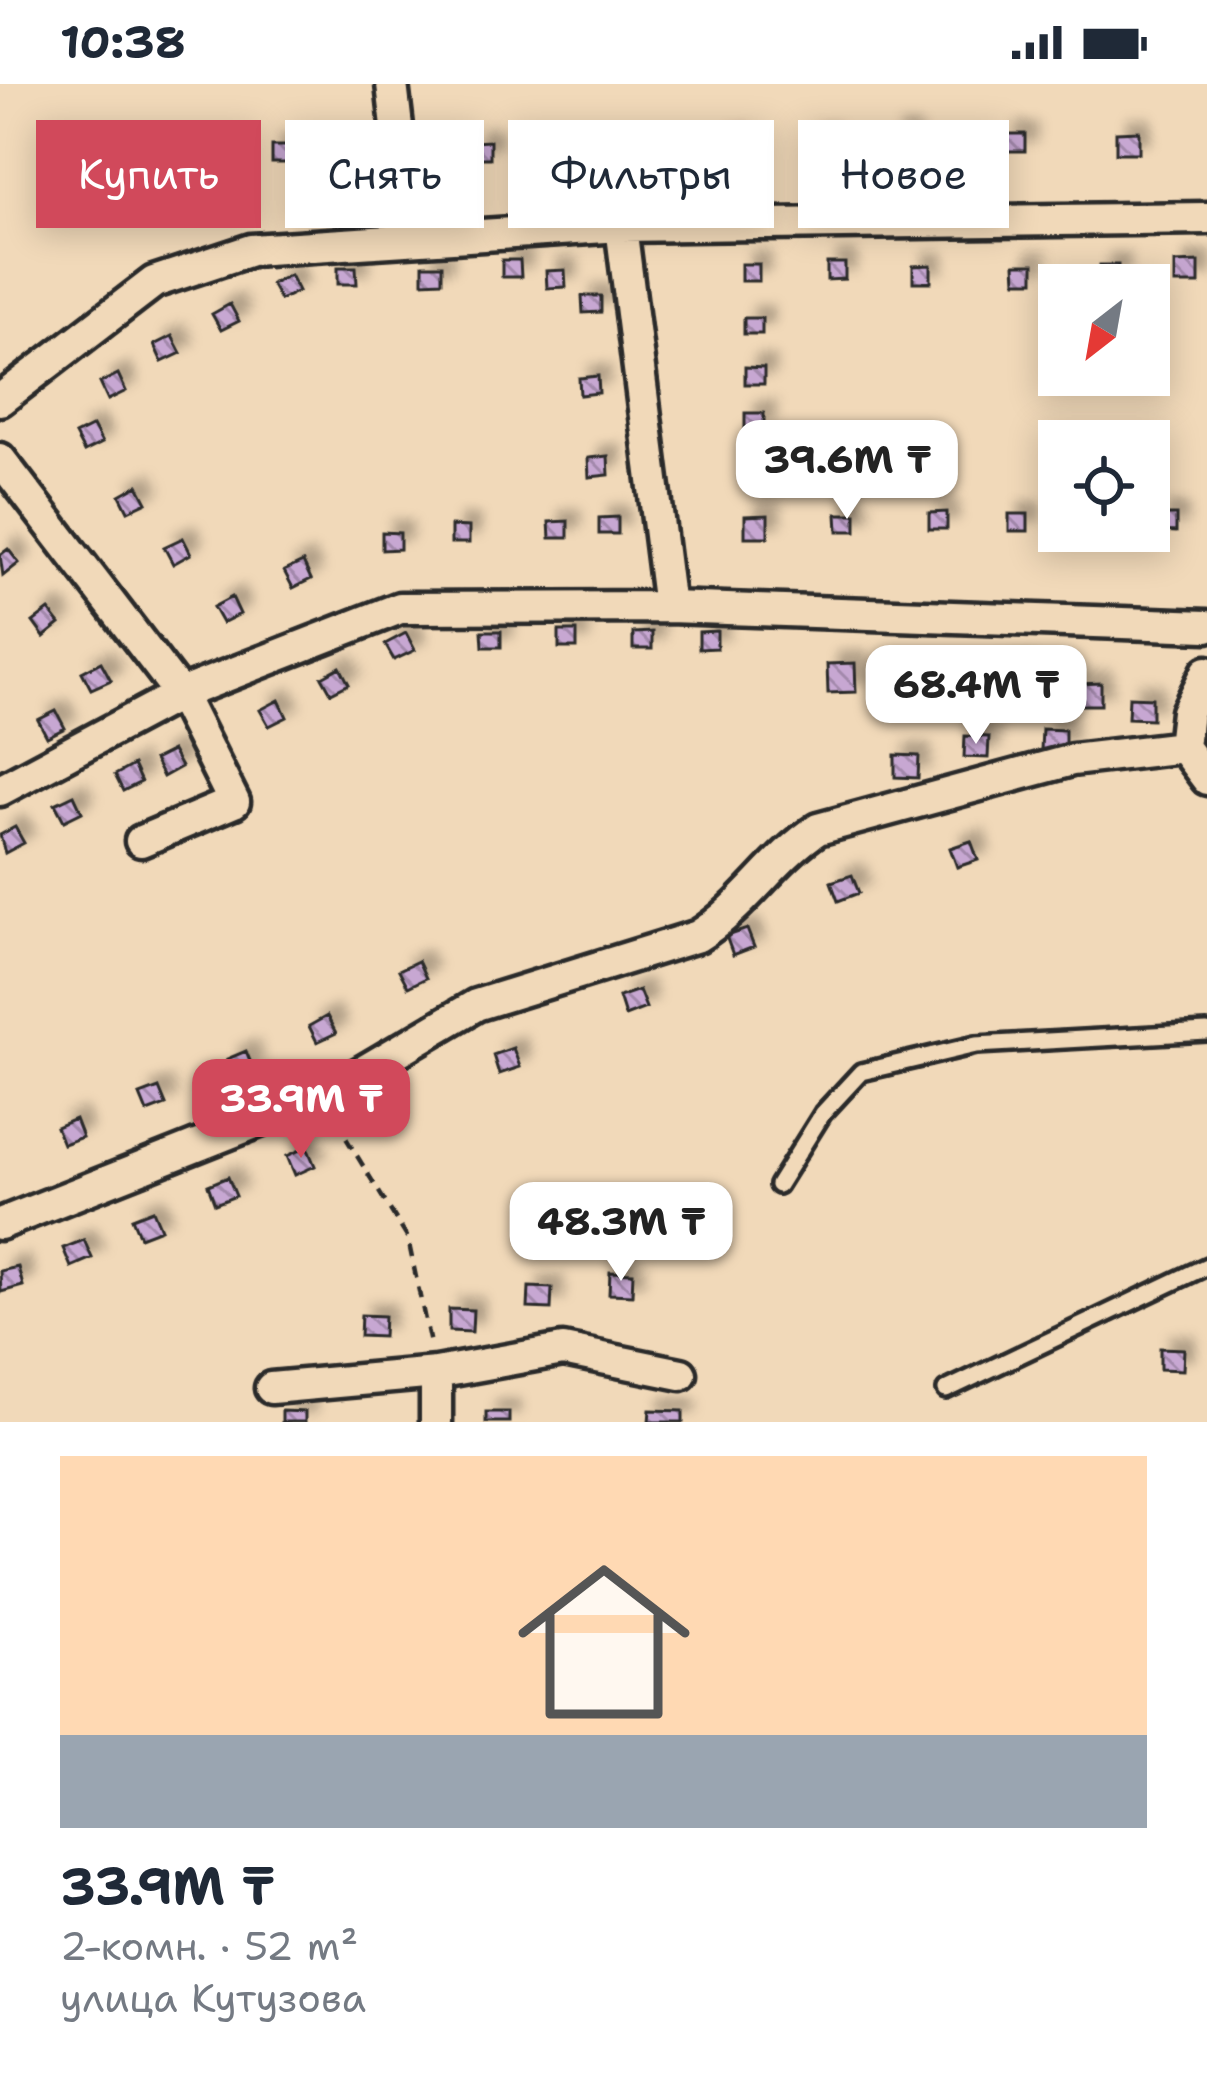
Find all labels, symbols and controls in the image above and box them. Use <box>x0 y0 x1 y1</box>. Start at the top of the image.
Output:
text: 10:38 <box>60 12 186 72</box>
chip: Купить <box>36 120 261 228</box>
chip: Снять <box>285 120 484 228</box>
chip: Фильтры <box>508 120 774 228</box>
chip: Новое <box>798 120 1009 228</box>
north arrow <box>1038 264 1170 396</box>
map controls <box>1038 264 1170 552</box>
pin: 39.6M ₸ <box>736 420 958 522</box>
button: locate <box>1038 420 1170 552</box>
text: 39.6M ₸ <box>763 433 931 485</box>
pin: 68.4M ₸ <box>865 645 1087 747</box>
text: 68.4M ₸ <box>893 658 1059 710</box>
pin: 33.9M ₸ <box>190 1059 412 1161</box>
text: 33.9M ₸ <box>219 1072 383 1124</box>
pin: 48.3M ₸ <box>510 1182 732 1284</box>
text: 48.3M ₸ <box>537 1195 705 1247</box>
icon: home <box>496 1534 712 1750</box>
text: 33.9M ₸ <box>60 1852 274 1920</box>
text: 2-комн. · 52 m² <box>60 1920 358 1972</box>
text: улица Кутузова <box>60 1972 366 2024</box>

